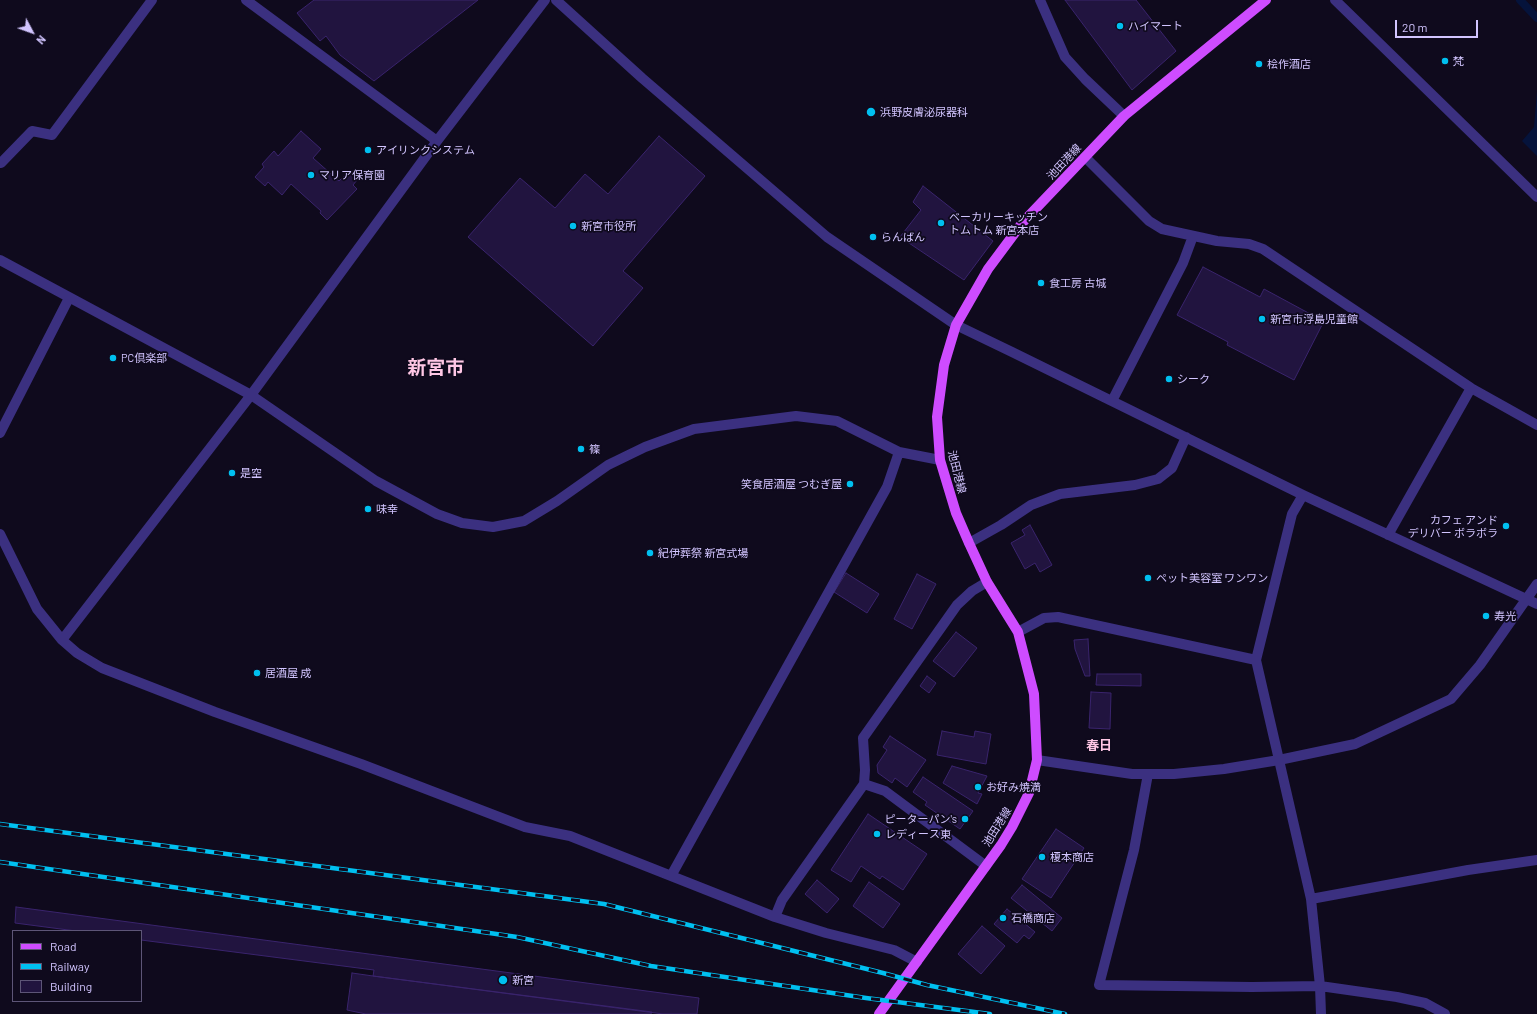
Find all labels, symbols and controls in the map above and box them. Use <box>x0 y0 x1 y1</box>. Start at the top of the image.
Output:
north arrow <box>12 12 52 52</box>
scale bar <box>1397 12 1480 38</box>
place label: ハイマート <box>1128 19 1183 33</box>
text: 20 m <box>1402 20 1428 34</box>
marker: ハイマート <box>1115 21 1125 31</box>
text: N <box>34 33 49 47</box>
place label: 梵 <box>1453 54 1464 68</box>
marker: 梵 <box>1440 56 1450 66</box>
place label: 桧作酒店 <box>1267 57 1311 71</box>
marker: 桧作酒店 <box>1254 59 1264 69</box>
place label: 浜野皮膚泌尿器科 <box>880 105 968 119</box>
marker: 浜野皮膚泌尿器科 <box>865 106 877 118</box>
street label: 池田港線 <box>1044 141 1084 183</box>
place label: アイリンクシステム <box>376 143 475 157</box>
marker: アイリンクシステム <box>363 145 373 155</box>
place label: マリア保育園 <box>319 168 385 182</box>
marker: マリア保育園 <box>306 170 316 180</box>
place label: ベーカリーキッチン トムトム 新宮本店 <box>949 210 1048 236</box>
marker: ベーカリーキッチン トムトム 新宮本店 <box>936 218 946 228</box>
place label: 新宮市役所 <box>581 219 636 233</box>
marker: 新宮市役所 <box>568 221 578 231</box>
place label: らんばん <box>881 230 925 244</box>
marker: らんばん <box>868 232 878 242</box>
place label: 食工房 古城 <box>1049 276 1106 290</box>
marker: 食工房 古城 <box>1036 278 1046 288</box>
place label: 新宮市浮島児童館 <box>1270 312 1358 326</box>
marker: 新宮市浮島児童館 <box>1257 314 1267 324</box>
place label: PC倶楽部 <box>121 351 167 365</box>
marker: PC倶楽部 <box>108 353 118 363</box>
district label: 新宮市 <box>408 357 464 379</box>
place label: シーク <box>1177 372 1210 386</box>
marker: シーク <box>1164 374 1174 384</box>
place label: 篠 <box>589 442 600 456</box>
marker: 篠 <box>576 444 586 454</box>
street label: 池田港線 <box>945 449 969 495</box>
place label: 是空 <box>240 466 262 480</box>
marker: 是空 <box>227 468 237 478</box>
place label: 笑食居酒屋 つむぎ屋 <box>741 477 842 491</box>
marker: 笑食居酒屋 つむぎ屋 <box>845 479 855 489</box>
place label: 味幸 <box>376 502 398 516</box>
marker: 味幸 <box>363 504 373 514</box>
place label: カフェ アンド デリバー ボラボラ <box>1408 513 1498 539</box>
marker: カフェ アンド デリバー ボラボラ <box>1501 521 1511 531</box>
place label: 紀伊葬祭 新宮式場 <box>658 546 748 560</box>
marker: 紀伊葬祭 新宮式場 <box>645 548 655 558</box>
place label: ペット美容室 ワンワン <box>1156 571 1268 585</box>
marker: ペット美容室 ワンワン <box>1143 573 1153 583</box>
place label: 寿光 <box>1494 609 1516 623</box>
marker: 寿光 <box>1481 611 1491 621</box>
place label: 居酒屋 成 <box>265 666 311 680</box>
marker: 居酒屋 成 <box>252 668 262 678</box>
district label: 春日 <box>1086 738 1112 754</box>
place label: お好み焼満 <box>986 780 1041 794</box>
marker: お好み焼満 <box>973 782 983 792</box>
street label: 池田港線 <box>980 805 1014 849</box>
place label: ピーターパン's <box>885 812 957 826</box>
marker: ピーターパン's <box>960 814 970 824</box>
place label: レディース東 <box>885 827 951 841</box>
marker: レディース東 <box>872 829 882 839</box>
place label: 榎本商店 <box>1050 850 1094 864</box>
marker: 榎本商店 <box>1037 852 1047 862</box>
place label: 石橋商店 <box>1011 911 1055 925</box>
marker: 石橋商店 <box>998 913 1008 923</box>
legend <box>12 930 142 1002</box>
text: Road <box>50 939 77 953</box>
text: Railway <box>50 959 89 973</box>
place label: 新宮 <box>512 973 534 987</box>
marker: 新宮 <box>497 974 509 986</box>
text: Building <box>50 979 92 993</box>

